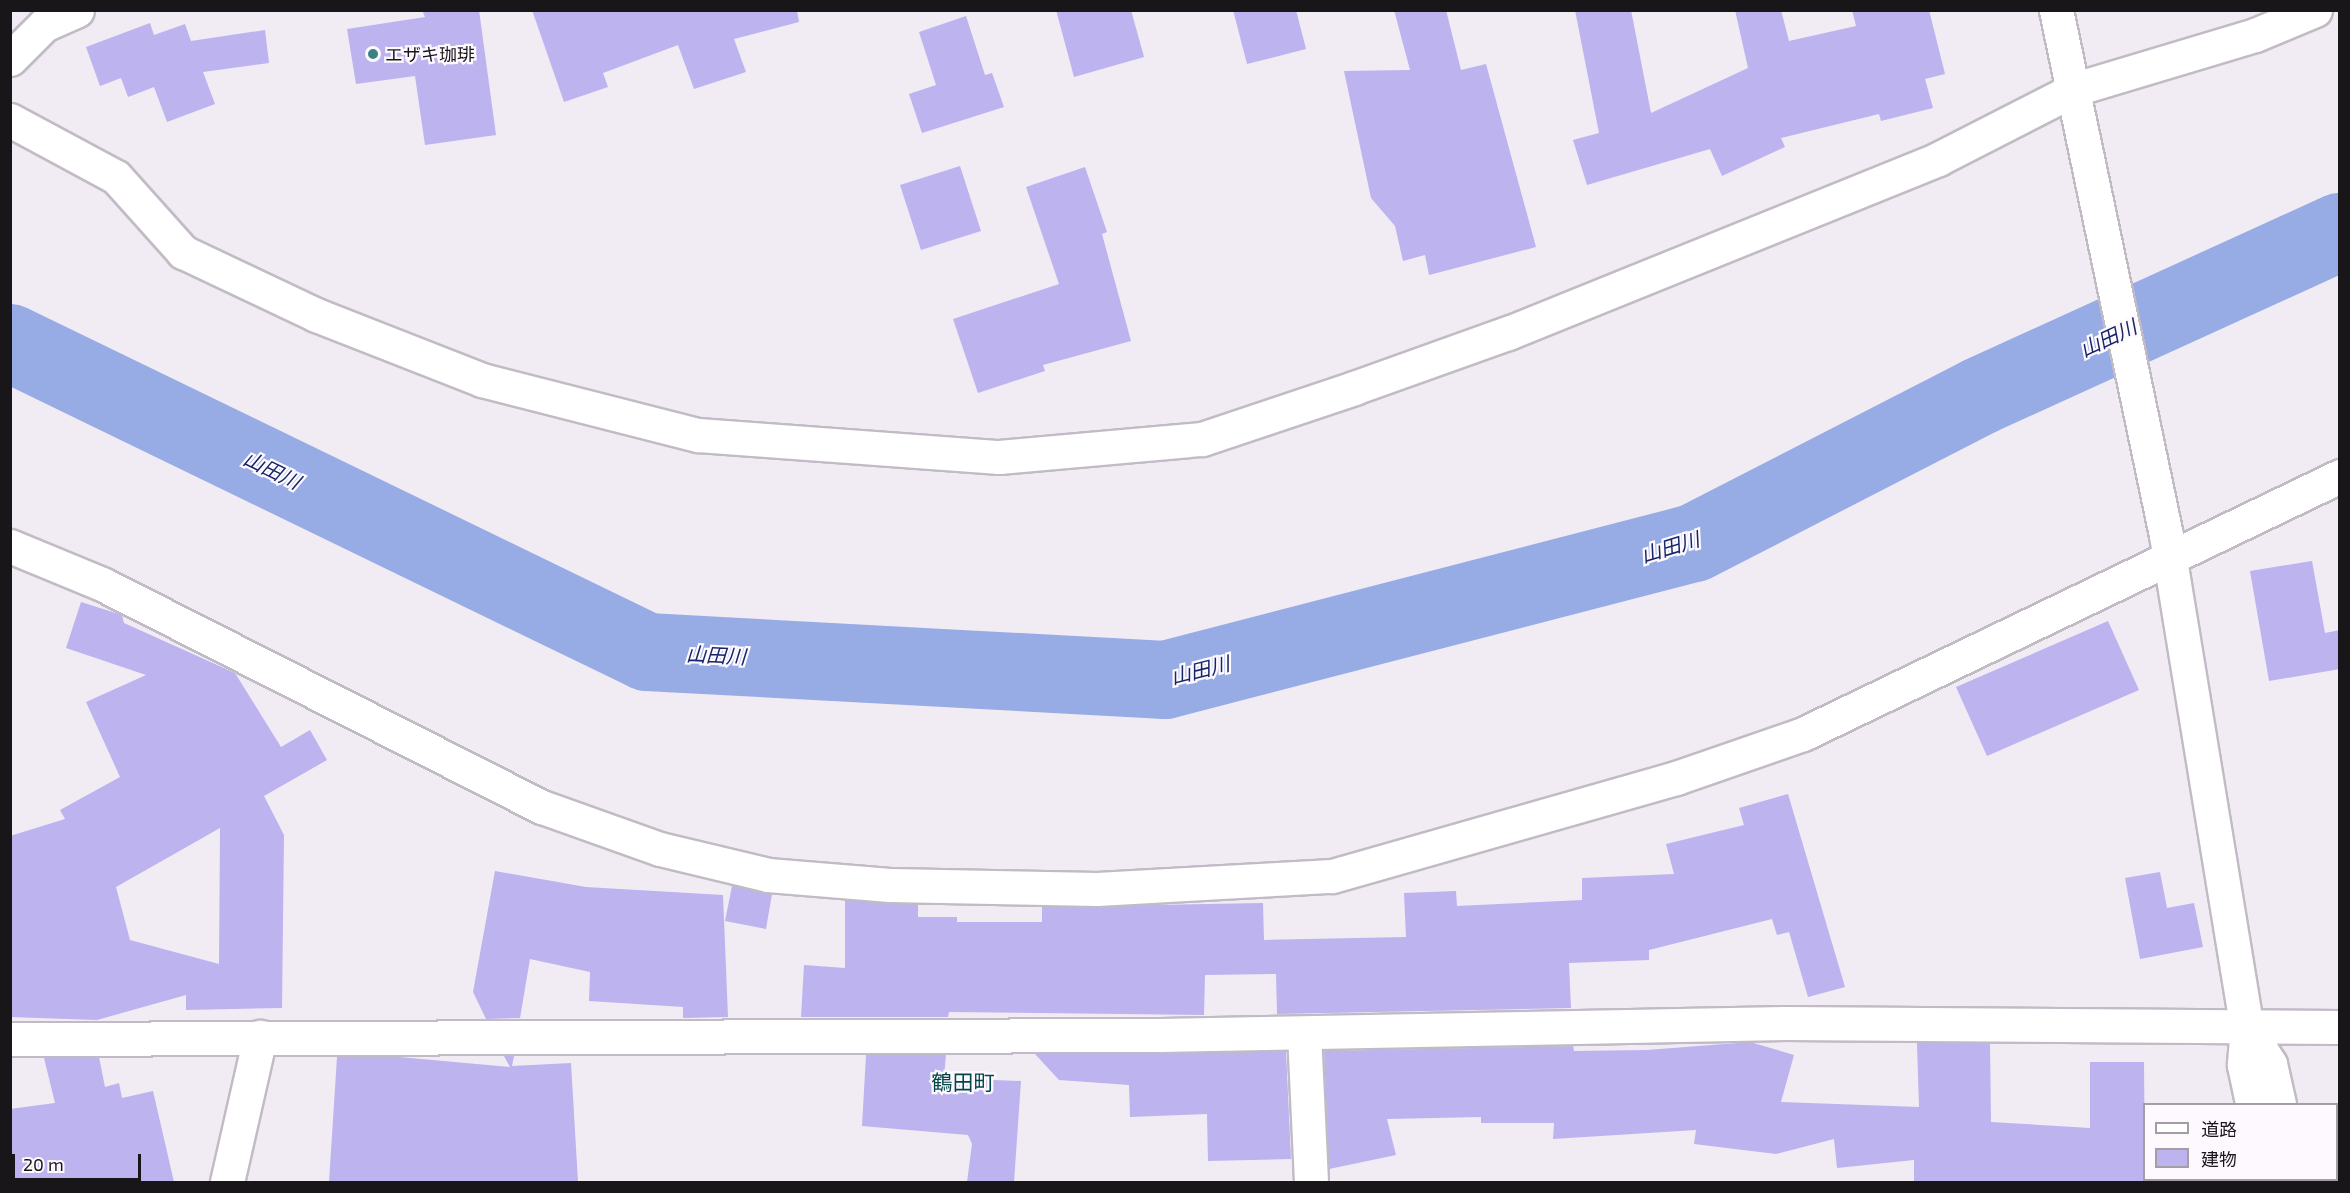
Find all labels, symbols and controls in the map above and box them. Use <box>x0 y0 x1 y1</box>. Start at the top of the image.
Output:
place label: エザキ珈琲 <box>385 43 475 65</box>
marker: エザキ珈琲 <box>366 47 380 61</box>
water label: 山田川 <box>2076 314 2140 362</box>
water label: 山田川 <box>240 446 304 494</box>
water label: 山田川 <box>1638 527 1702 567</box>
water label: 山田川 <box>685 641 747 669</box>
water label: 山田川 <box>1168 651 1232 689</box>
district label: 鶴田町 <box>932 1069 994 1095</box>
legend <box>2143 1103 2338 1181</box>
text: 道路 <box>2201 1118 2237 1140</box>
scale bar <box>15 1142 144 1180</box>
text: 建物 <box>2201 1148 2237 1170</box>
text: 20 m <box>23 1153 64 1175</box>

